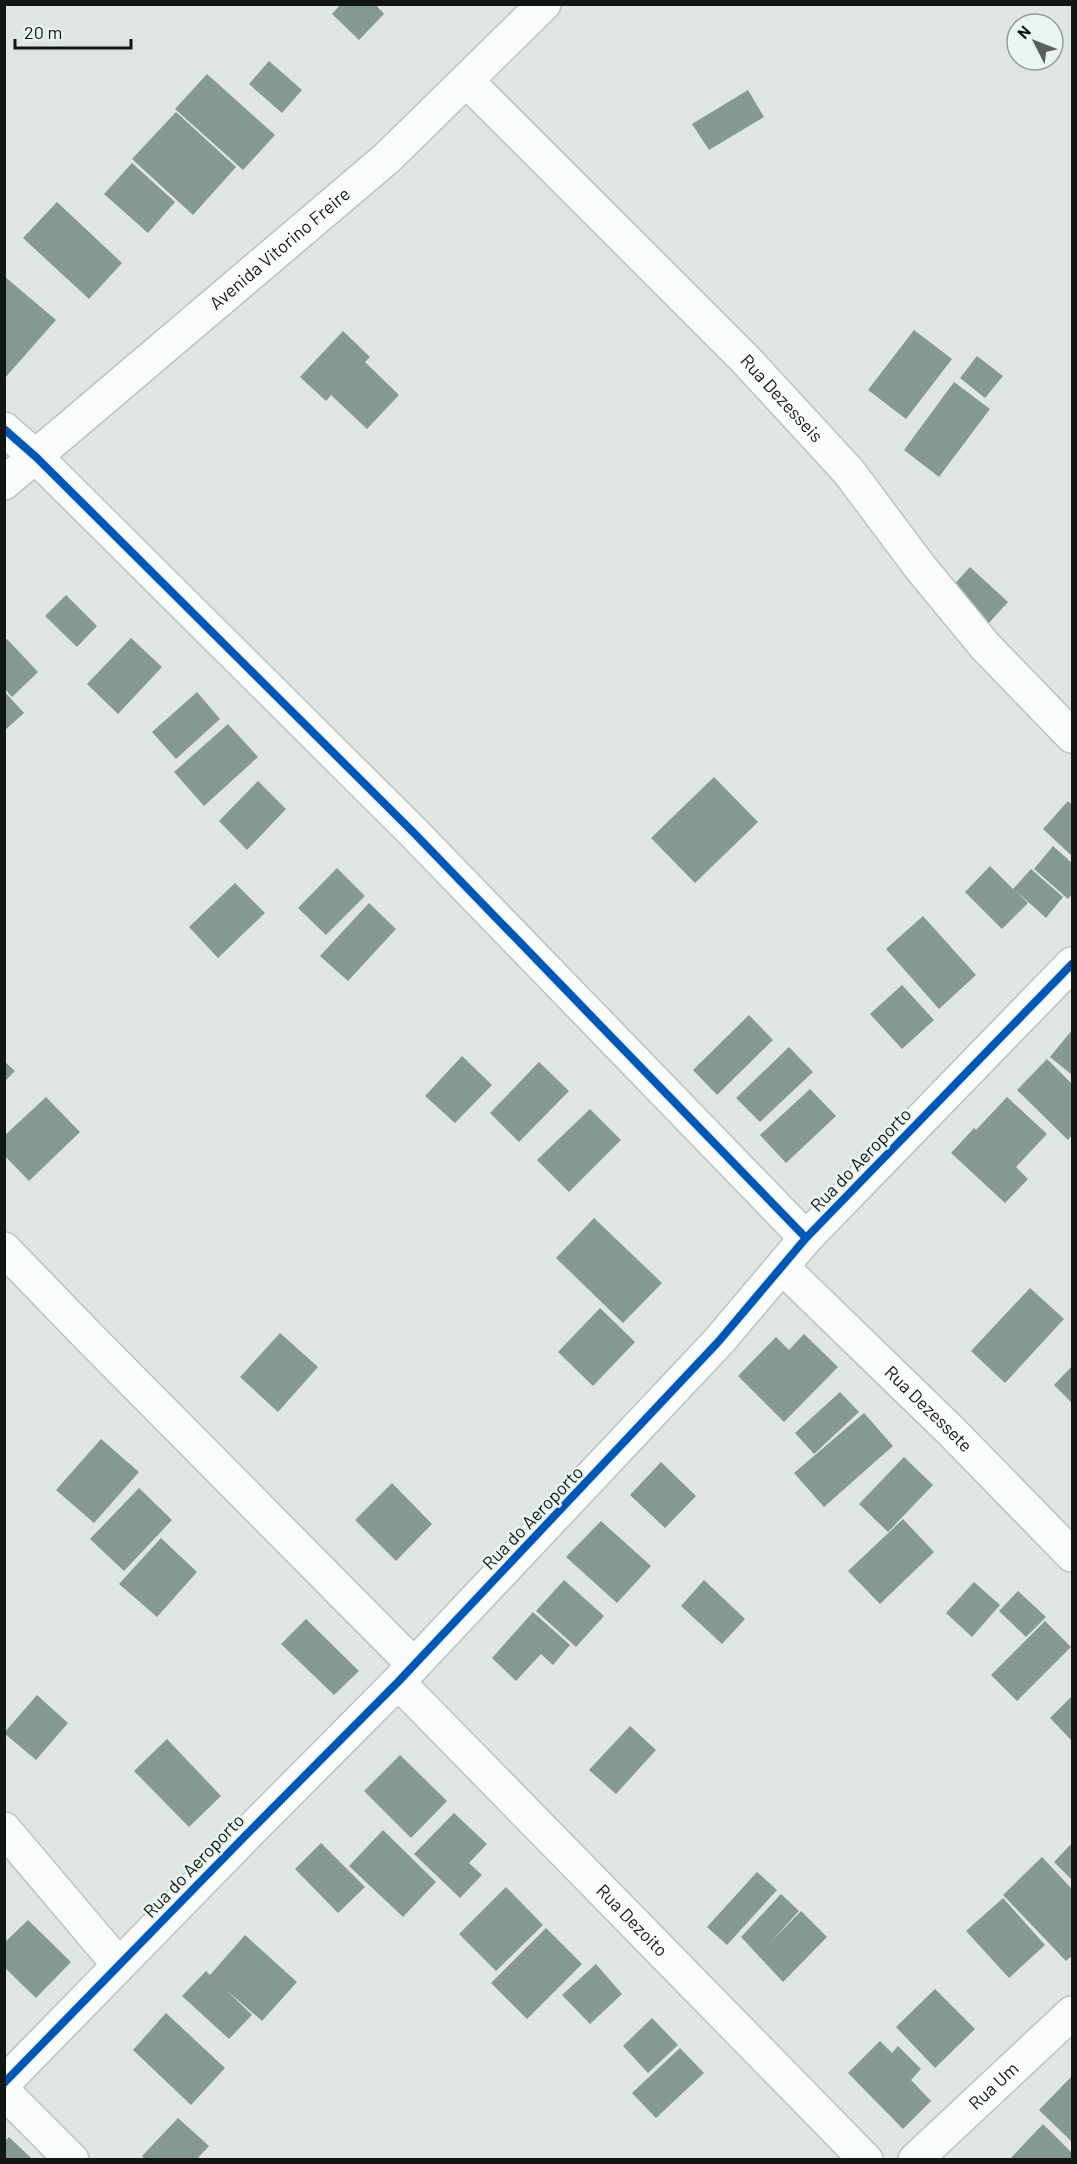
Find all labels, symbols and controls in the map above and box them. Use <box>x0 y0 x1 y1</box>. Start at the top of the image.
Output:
scale bar <box>15 12 130 50</box>
north arrow <box>1005 12 1065 72</box>
text: 20 m <box>24 21 62 43</box>
text: N <box>1013 21 1034 42</box>
street label: Avenida Vitorino Freire <box>205 182 354 314</box>
street label: Rua Dezesseis <box>736 349 828 446</box>
street label: Rua do Aeroporto <box>805 1103 915 1216</box>
street label: Rua Dezessete <box>880 1361 977 1456</box>
street label: Rua do Aeroporto <box>477 1461 587 1574</box>
street label: Rua do Aeroporto <box>138 1809 248 1922</box>
street label: Rua Dezoito <box>592 1879 673 1961</box>
street label: Rua Um <box>964 2057 1023 2114</box>

